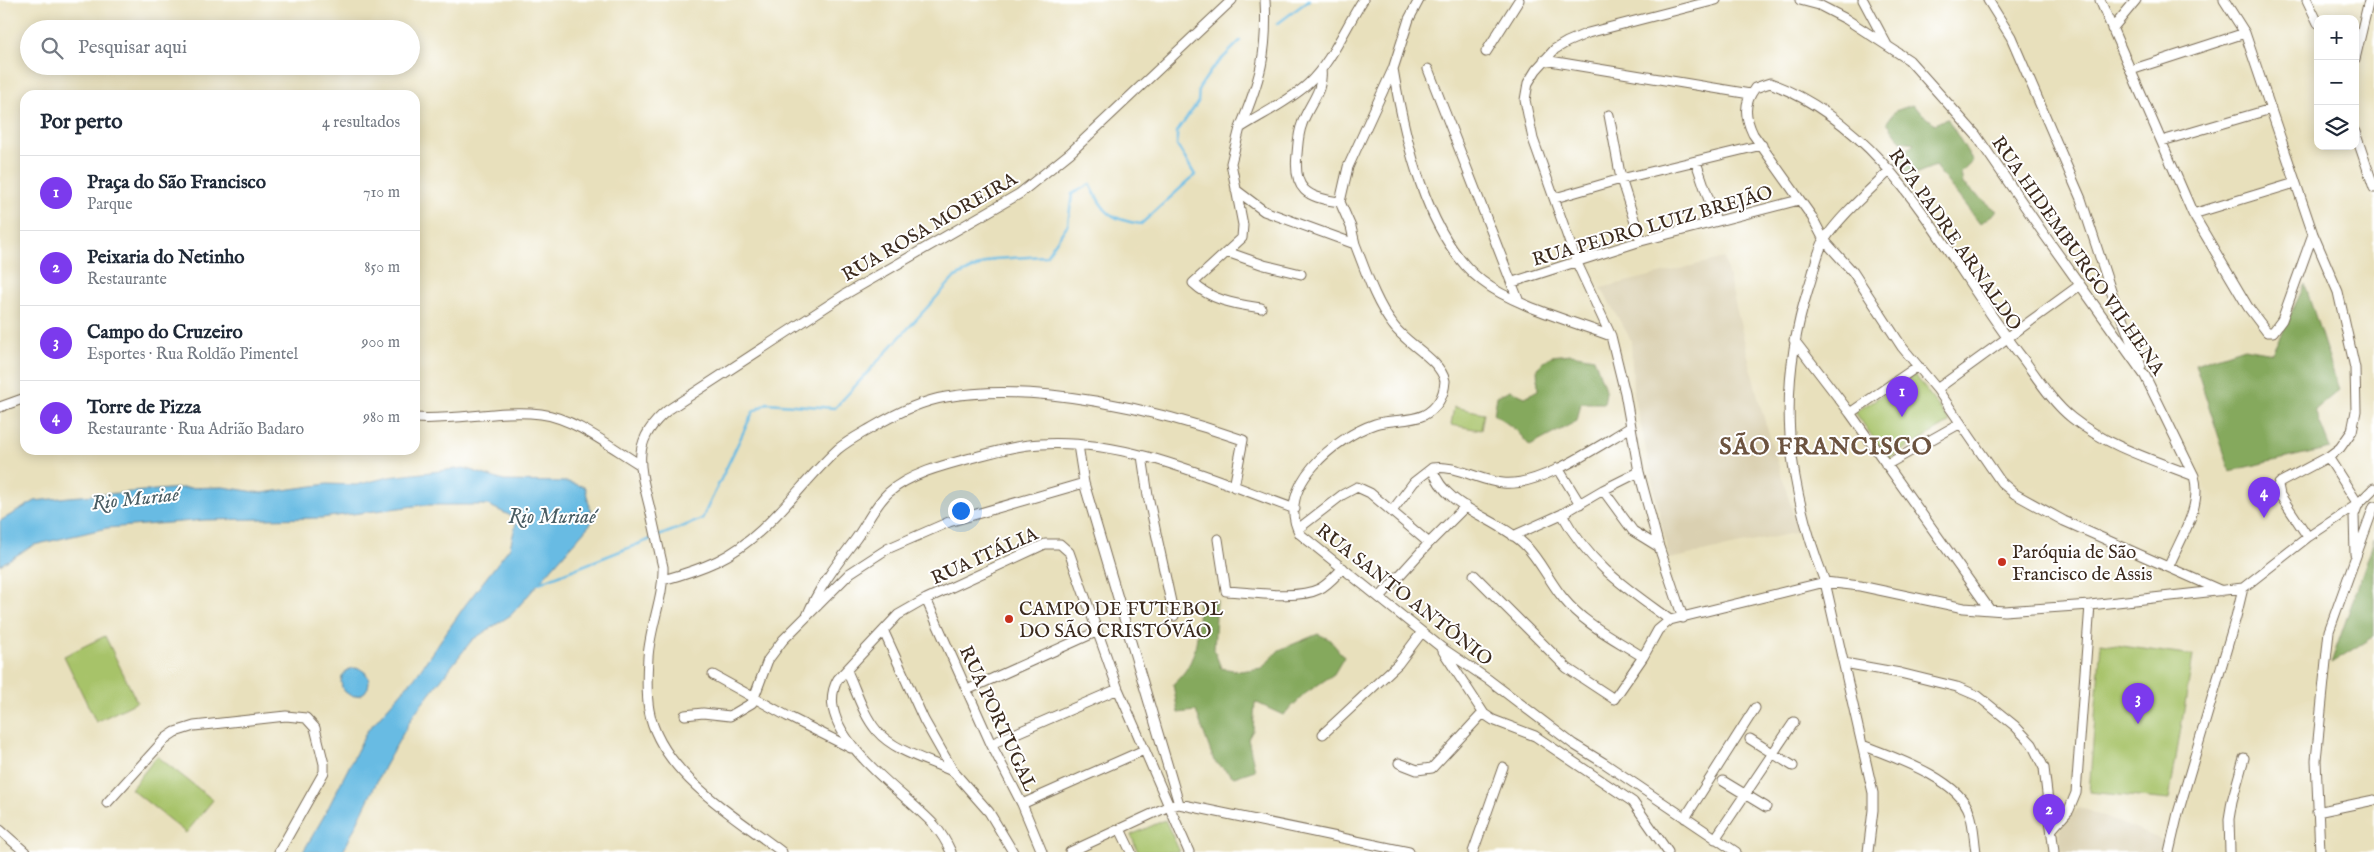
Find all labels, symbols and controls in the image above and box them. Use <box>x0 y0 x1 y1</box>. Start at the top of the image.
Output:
map controls <box>2314 15 2359 150</box>
button: + <box>2314 15 2359 60</box>
search box <box>20 20 420 75</box>
icon: search <box>38 34 66 62</box>
text: Pesquisar aqui <box>78 36 187 60</box>
button: − <box>2314 60 2359 105</box>
button: layers <box>2314 105 2359 150</box>
text: Por perto <box>40 109 122 136</box>
text: 4 resultados <box>322 113 400 133</box>
street label: RUA HIDEMBURGO VILHENA <box>1985 132 2170 381</box>
street label: RUA PADRE ARNALDO <box>1882 145 2026 336</box>
street label: RUA ROSA MOREIRA <box>838 167 1023 288</box>
text: Praça do São Francisco <box>87 171 266 195</box>
street label: RUA PEDRO LUIZ BREJÃO <box>1529 180 1776 273</box>
text: 1 <box>53 183 59 203</box>
text: 710 m <box>363 183 400 203</box>
text: Parque <box>87 195 133 215</box>
text: Peixaria do Netinho <box>87 246 245 270</box>
text: 2 <box>52 258 60 278</box>
text: 850 m <box>364 258 400 278</box>
text: Restaurante <box>87 270 167 290</box>
text: Campo do Cruzeiro <box>87 321 243 345</box>
text: 3 <box>53 333 59 353</box>
text: 900 m <box>361 333 400 353</box>
text: Esportes · Rua Roldão Pimentel <box>87 345 298 365</box>
pin: 1 <box>1886 376 1918 417</box>
text: Torre de Pizza <box>87 396 201 420</box>
text: 4 <box>52 408 60 428</box>
text: 980 m <box>363 408 400 428</box>
text: Restaurante · Rua Adrião Badaro <box>87 420 304 440</box>
district label: SÃO FRANCISCO <box>1719 432 1933 463</box>
pin: 4 <box>2248 477 2280 518</box>
water label: Rio Muriaé <box>90 482 183 517</box>
your location <box>948 498 974 524</box>
water label: Rio Muriaé <box>508 505 599 530</box>
street label: RUA SANTO ANTÔNIO <box>1311 518 1498 672</box>
street label: RUA ITÁLIA <box>927 521 1043 591</box>
place label: Paróquia de São Francisco de Assis <box>2012 541 2153 587</box>
marker: Paróquia de São Francisco de Assis <box>1996 556 2008 568</box>
place label: CAMPO DE FUTEBOL DO SÃO CRISTÓVÃO <box>1019 598 1224 644</box>
marker: CAMPO DE FUTEBOL DO SÃO CRISTÓVÃO <box>1003 613 1015 625</box>
street label: RUA PORTUGAL <box>953 642 1042 796</box>
pin: 3 <box>2122 683 2154 724</box>
pin: 2 <box>2033 794 2065 835</box>

